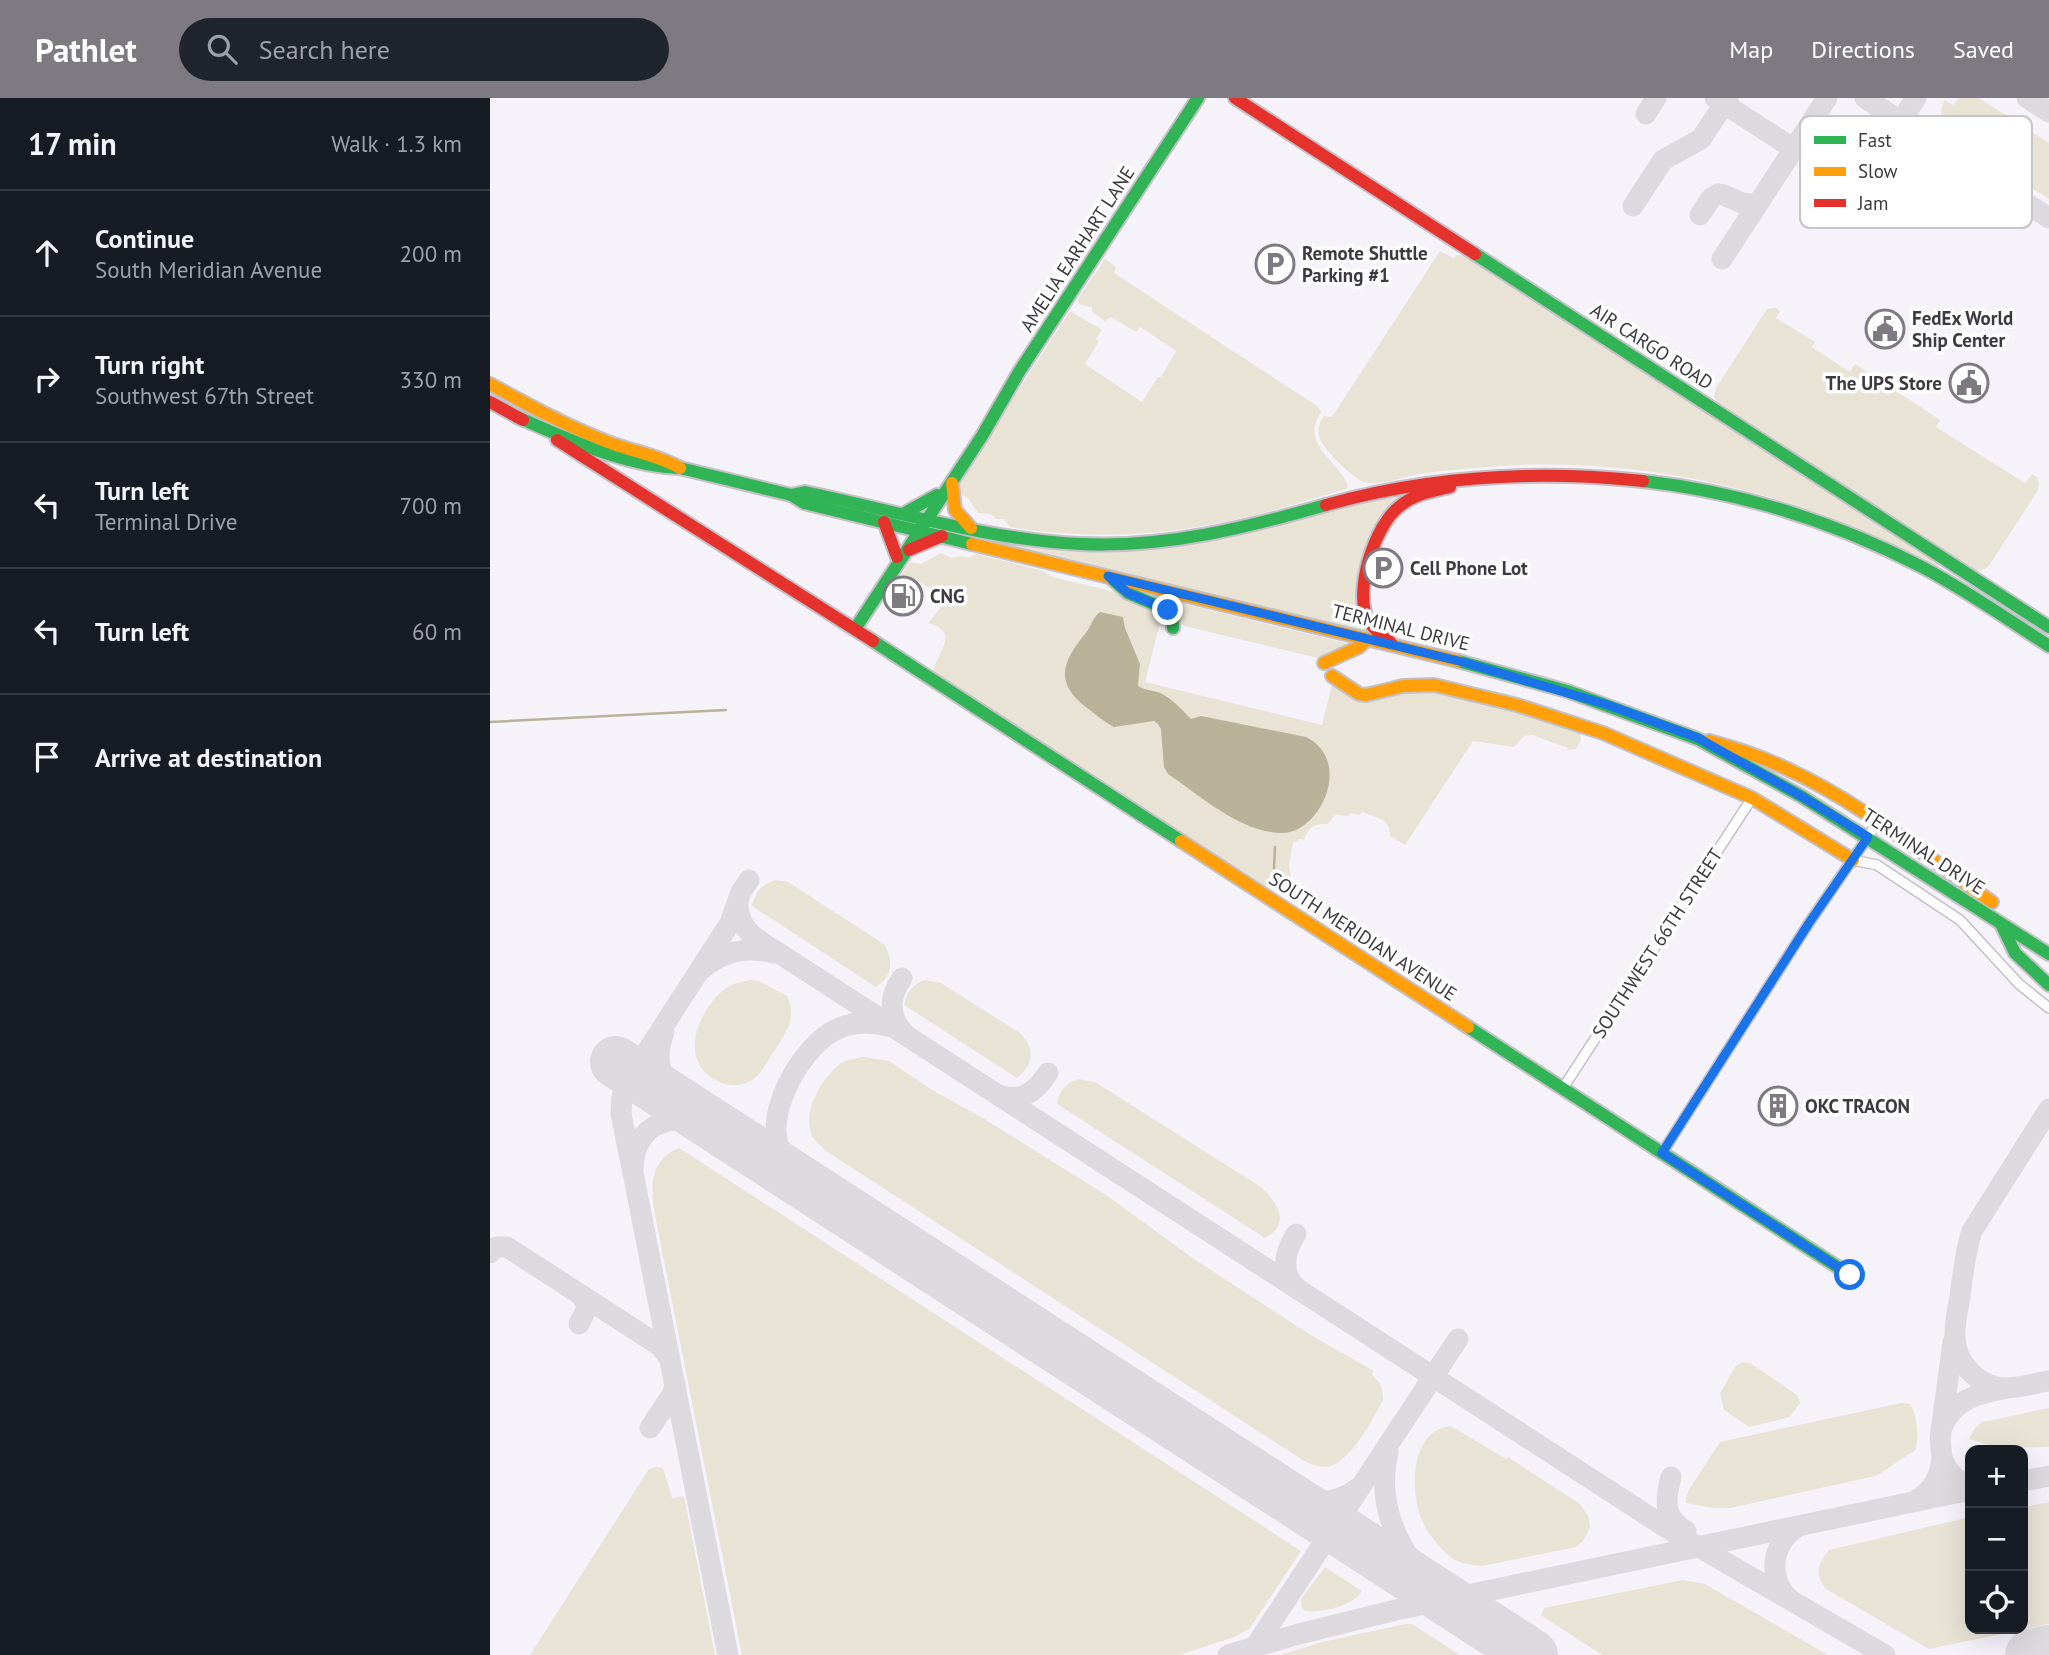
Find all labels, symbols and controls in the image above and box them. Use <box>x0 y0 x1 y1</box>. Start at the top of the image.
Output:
search box <box>179 18 669 81</box>
text: Pathlet <box>35 28 137 71</box>
icon: search <box>203 30 241 68</box>
text: Search here <box>259 33 390 66</box>
text: Map <box>1729 34 1773 65</box>
text: Directions <box>1811 34 1915 65</box>
text: Saved <box>1953 34 2014 65</box>
legend <box>1800 116 2032 228</box>
text: 17 min <box>28 124 117 163</box>
text: Fast <box>1858 128 1892 152</box>
text: Walk · 1.3 km <box>331 129 462 158</box>
text: Slow <box>1858 159 1898 183</box>
street label: AMELIA EARHART LANE <box>1014 162 1140 336</box>
text: Jam <box>1857 191 1888 215</box>
text: Continue <box>95 222 194 255</box>
icon: ahead <box>28 234 66 272</box>
text: 200 m <box>400 239 462 268</box>
place label: Remote Shuttle Parking #1 <box>1302 241 1428 287</box>
parking icon: Remote Shuttle Parking #1 <box>1254 243 1296 285</box>
text: South Meridian Avenue <box>95 255 322 284</box>
street label: AIR CARGO ROAD <box>1586 297 1718 395</box>
place label: FedEx World Ship Center <box>1912 306 2013 352</box>
public building icon: FedEx World Ship Center <box>1864 308 1906 350</box>
text: Turn right <box>95 348 204 381</box>
icon: right <box>28 360 66 398</box>
public building icon: The UPS Store <box>1948 362 1990 404</box>
text: 330 m <box>400 365 462 394</box>
place label: The UPS Store <box>1826 371 1942 395</box>
text: Southwest 67th Street <box>95 381 314 410</box>
text: Turn left <box>95 474 189 507</box>
icon: left <box>28 486 66 524</box>
text: 700 m <box>400 491 462 520</box>
text: Terminal Drive <box>95 507 238 536</box>
parking icon: Cell Phone Lot <box>1362 547 1404 589</box>
place label: Cell Phone Lot <box>1410 556 1528 580</box>
fuel station icon: CNG <box>882 575 924 617</box>
place label: CNG <box>930 584 965 608</box>
route end <box>1152 594 1183 625</box>
street label: TERMINAL DRIVE <box>1330 598 1472 656</box>
icon: left <box>28 612 66 650</box>
text: Turn left <box>95 615 189 648</box>
text: 60 m <box>412 617 462 646</box>
icon: arrive <box>28 738 66 776</box>
text: Arrive at destination <box>95 741 322 774</box>
street label: TERMINAL DRIVE <box>1858 803 1990 899</box>
street label: SOUTHWEST 66TH STREET <box>1587 843 1728 1042</box>
street label: SOUTH MERIDIAN AVENUE <box>1265 866 1461 1006</box>
building icon: OKC TRACON <box>1757 1085 1799 1127</box>
place label: OKC TRACON <box>1805 1094 1910 1118</box>
route start <box>1834 1259 1865 1290</box>
map controls <box>1965 1445 2028 1634</box>
button: + <box>1965 1445 2028 1508</box>
button: − <box>1965 1508 2028 1571</box>
button: locate <box>1965 1571 2028 1634</box>

